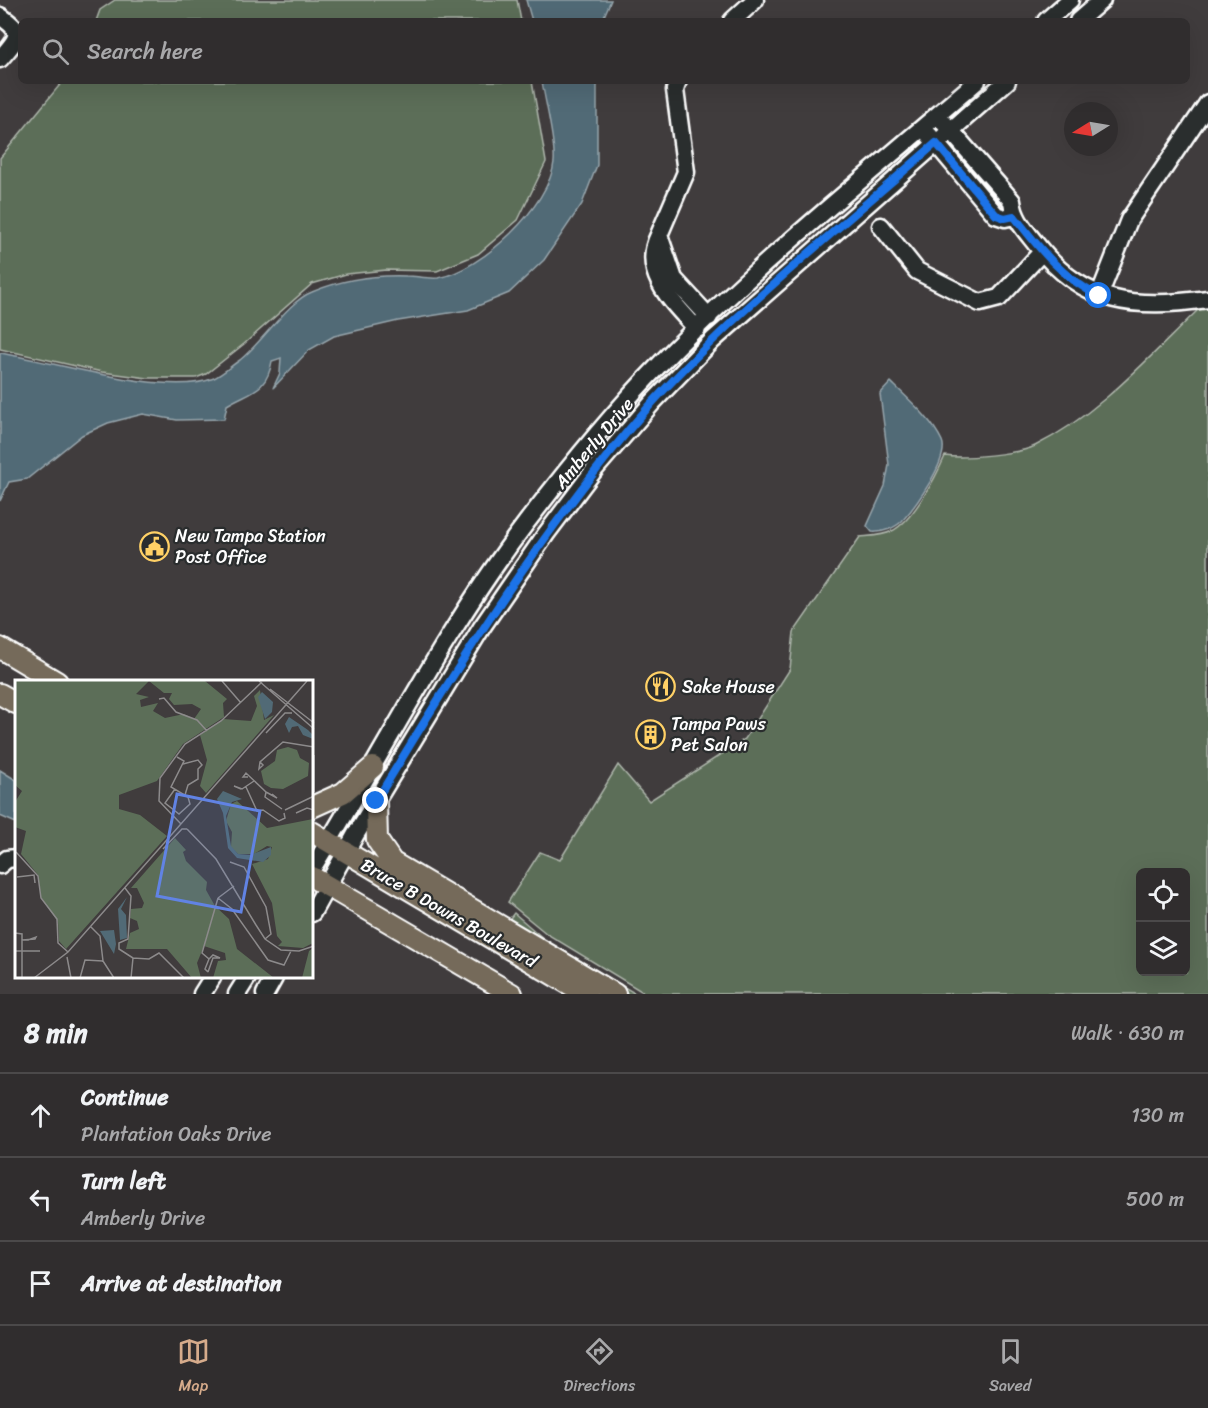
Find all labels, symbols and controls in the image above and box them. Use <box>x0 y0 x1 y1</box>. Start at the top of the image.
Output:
search box <box>18 18 1190 84</box>
text: Search here <box>87 32 203 71</box>
icon: search <box>39 35 72 68</box>
north arrow <box>1064 102 1118 156</box>
route start <box>1085 282 1111 308</box>
street label: Amberly Drive <box>545 390 642 497</box>
place label: New Tampa Station Post Office <box>175 520 326 573</box>
public building icon: New Tampa Station Post Office <box>138 530 170 562</box>
restaurant icon: Sake House <box>645 671 677 703</box>
place label: Sake House <box>682 671 775 703</box>
inset map <box>15 680 314 979</box>
place label: Tampa Paws Pet Salon <box>671 708 767 761</box>
building icon: Tampa Paws Pet Salon <box>634 718 666 750</box>
route end <box>362 787 388 813</box>
street label: Bruce B Downs Boulevard <box>355 849 545 978</box>
map controls <box>1136 868 1190 976</box>
button: locate <box>1136 868 1190 922</box>
button: layers <box>1136 922 1190 976</box>
text: 8 min <box>24 1010 88 1056</box>
text: Walk · 630 m <box>1071 1016 1184 1051</box>
text: Continue <box>81 1078 169 1117</box>
text: 130 m <box>1131 1098 1184 1133</box>
icon: ahead <box>24 1099 57 1132</box>
text: Plantation Oaks Drive <box>81 1117 271 1152</box>
text: Turn left <box>81 1162 166 1201</box>
text: 500 m <box>1126 1182 1184 1217</box>
icon: left <box>24 1183 57 1216</box>
text: Amberly Drive <box>81 1201 205 1236</box>
text: Arrive at destination <box>81 1264 282 1303</box>
icon: arrive <box>24 1267 57 1300</box>
tab: Map <box>177 1335 210 1400</box>
tab: Directions <box>564 1335 635 1400</box>
tab: Saved <box>989 1335 1031 1400</box>

